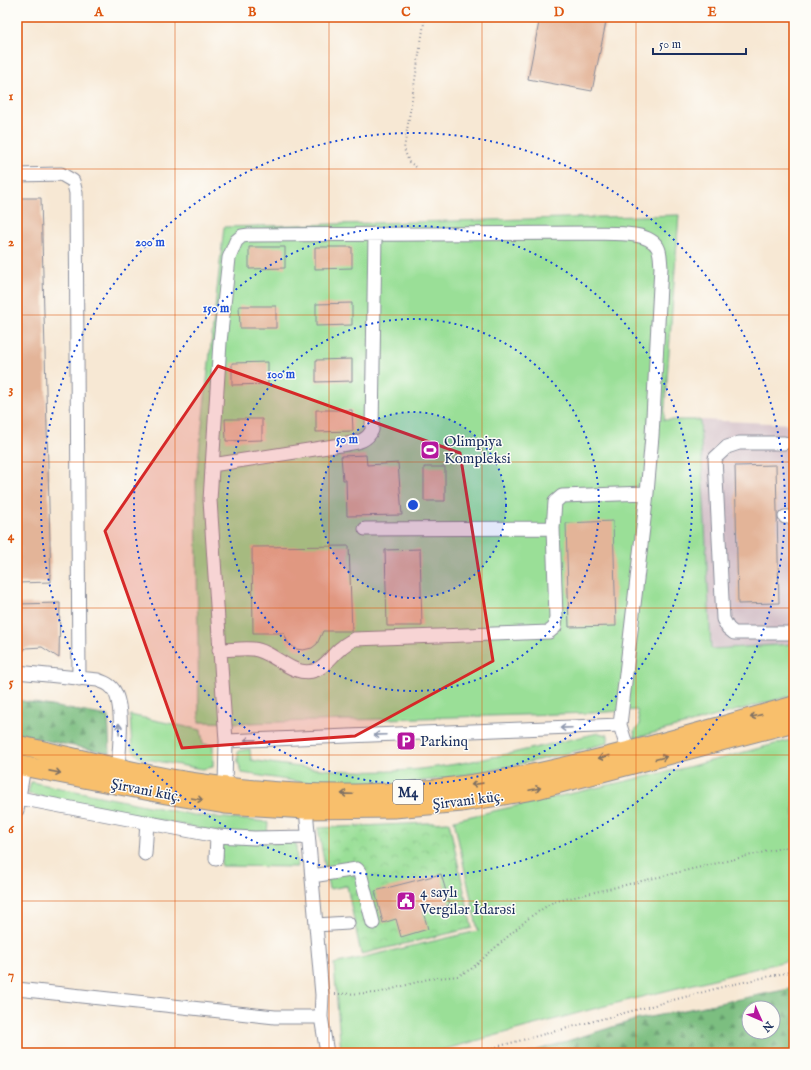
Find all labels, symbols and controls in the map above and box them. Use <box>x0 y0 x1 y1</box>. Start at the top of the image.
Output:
text: A <box>94 4 105 21</box>
text: B <box>248 4 257 21</box>
text: C <box>401 4 411 21</box>
text: D <box>554 4 565 21</box>
text: E <box>707 4 717 21</box>
scale bar <box>653 30 746 56</box>
text: 50 m <box>659 37 681 52</box>
text: 1 <box>9 88 14 105</box>
text: 2 <box>8 234 14 251</box>
text: 200 m <box>135 235 165 250</box>
text: 150 m <box>203 301 230 316</box>
text: 100 m <box>267 367 296 382</box>
text: 3 <box>9 381 14 398</box>
text: 50 m <box>336 432 359 447</box>
place label: Olimpiya Kompleksi <box>444 432 511 468</box>
sports icon: Olimpiya Kompleksi <box>419 439 441 461</box>
centre of rings <box>406 498 420 512</box>
text: 4 <box>8 528 15 545</box>
text: 5 <box>9 674 14 691</box>
one-way arrow <box>750 713 763 721</box>
one-way arrow <box>116 723 123 736</box>
one-way arrow <box>560 725 573 732</box>
parking icon: Parkinq <box>395 730 417 752</box>
one-way arrow <box>374 732 387 739</box>
place label: Parkinq <box>420 732 469 751</box>
one-way arrow <box>244 737 257 744</box>
one-way arrow <box>597 753 610 761</box>
one-way arrow <box>654 753 667 761</box>
one-way arrow <box>48 769 61 777</box>
street label: Şirvani küç. <box>109 774 183 807</box>
road number: M4 <box>393 780 423 804</box>
one-way arrow <box>471 780 484 788</box>
one-way arrow <box>528 785 541 793</box>
street label: Şirvani küç. <box>432 787 504 814</box>
one-way arrow <box>341 790 354 798</box>
one-way arrow <box>190 795 203 803</box>
text: 6 <box>8 821 14 838</box>
place label: 4 saylı Vergilər İdarəsi <box>419 883 516 919</box>
public building icon: 4 saylı Vergilər İdarəsi <box>395 890 417 912</box>
text: 7 <box>8 967 14 984</box>
north arrow <box>741 1000 781 1040</box>
text: N <box>759 1017 776 1035</box>

